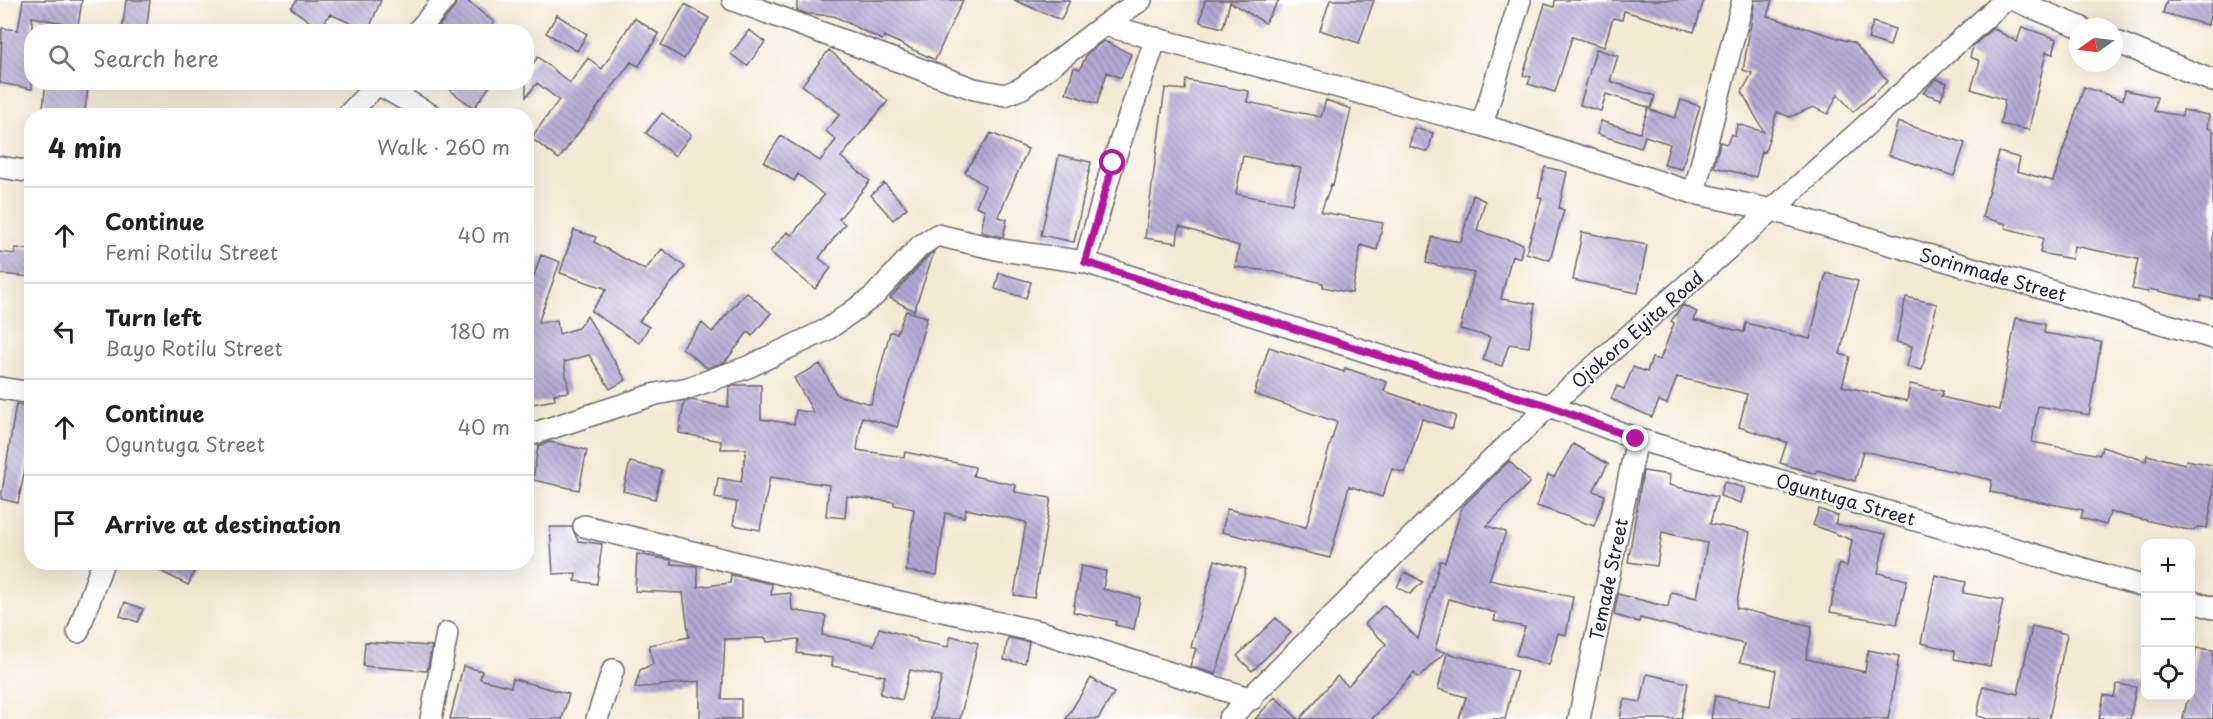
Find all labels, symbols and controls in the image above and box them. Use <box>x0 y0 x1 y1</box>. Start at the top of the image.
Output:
north arrow <box>2069 18 2123 72</box>
search box <box>24 24 534 90</box>
icon: search <box>45 41 78 74</box>
text: Search here <box>93 41 219 74</box>
text: 4 min <box>48 128 122 167</box>
text: Walk · 260 m <box>377 132 510 162</box>
route start <box>1099 149 1125 175</box>
text: Continue <box>105 204 204 237</box>
icon: ahead <box>48 219 81 252</box>
text: 40 m <box>458 220 510 250</box>
text: Femi Rotilu Street <box>105 237 278 267</box>
street label: Sorinmade Street <box>1916 240 2070 308</box>
street label: Ojokoro Eyita Road <box>1565 264 1709 394</box>
text: Turn left <box>105 300 202 333</box>
icon: left <box>48 315 81 348</box>
text: 180 m <box>450 316 510 346</box>
text: Bayo Rotilu Street <box>105 333 283 363</box>
text: Continue <box>105 396 204 429</box>
icon: ahead <box>48 411 81 444</box>
text: 40 m <box>458 412 510 442</box>
route end <box>1622 425 1648 451</box>
text: Oguntuga Street <box>105 429 265 459</box>
street label: Oguntuga Street <box>1773 466 1919 532</box>
icon: arrive <box>48 507 81 540</box>
text: Arrive at destination <box>105 507 341 540</box>
street label: Temade Street <box>1582 516 1634 642</box>
map controls <box>2141 539 2195 701</box>
button: + <box>2141 539 2195 593</box>
button: − <box>2141 593 2195 647</box>
button: locate <box>2141 647 2195 701</box>

